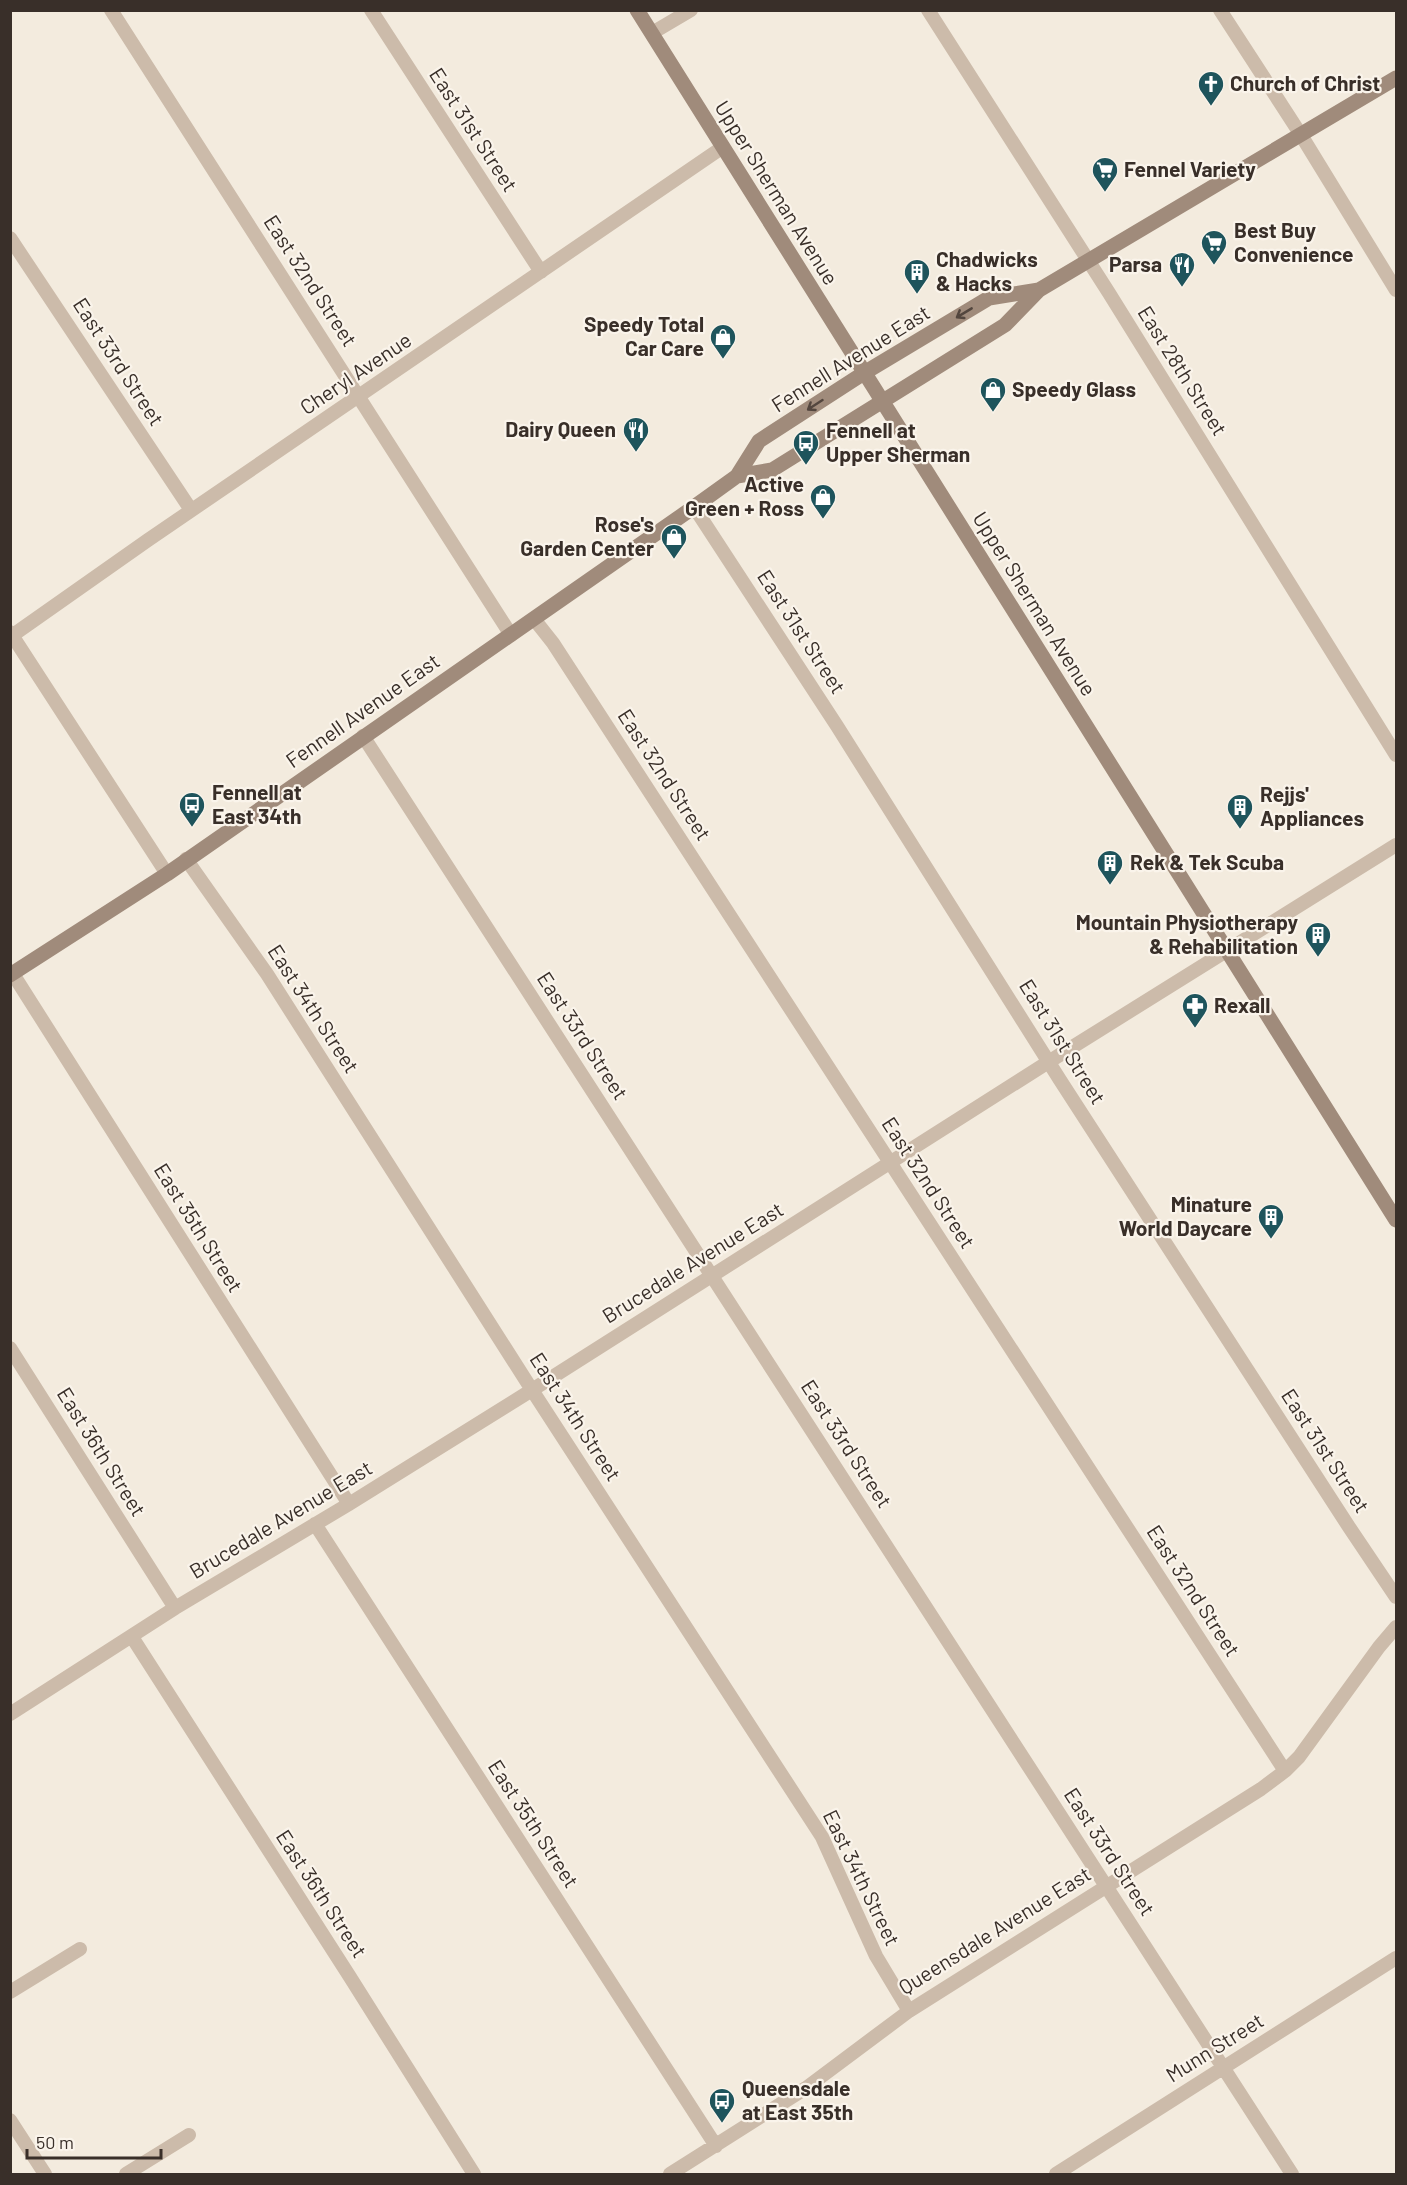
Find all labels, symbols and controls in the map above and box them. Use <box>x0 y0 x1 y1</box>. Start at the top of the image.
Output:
street label: East 31st Street <box>425 63 524 196</box>
church icon: Church of Christ <box>1196 69 1226 107</box>
place label: Church of Christ <box>1230 70 1380 95</box>
street label: Upper Sherman Avenue <box>710 96 844 289</box>
supermarket icon: Fennel Variety <box>1090 155 1120 193</box>
place label: Fennel Variety <box>1124 156 1256 181</box>
street label: East 32nd Street <box>259 210 363 351</box>
place label: Best Buy Convenience <box>1234 217 1354 266</box>
supermarket icon: Best Buy Convenience <box>1199 228 1229 266</box>
place label: Chadwicks & Hacks <box>936 246 1038 295</box>
restaurant icon: Parsa <box>1167 250 1197 288</box>
place label: Parsa <box>1109 251 1162 276</box>
building icon: Chadwicks & Hacks <box>902 257 932 295</box>
street label: East 33rd Street <box>69 293 170 430</box>
street label: Fennell Avenue East <box>766 299 934 417</box>
street label: East 28th Street <box>1133 301 1233 440</box>
one-way arrow <box>956 308 973 320</box>
place label: Speedy Total Car Care <box>584 311 704 360</box>
shop icon: Speedy Total Car Care <box>708 322 738 360</box>
street label: Cheryl Avenue <box>295 326 416 419</box>
shop icon: Speedy Glass <box>978 375 1008 413</box>
place label: Speedy Glass <box>1012 376 1136 401</box>
one-way arrow <box>807 399 824 411</box>
restaurant icon: Dairy Queen <box>621 415 651 453</box>
place label: Dairy Queen <box>505 416 616 441</box>
place label: Fennell at Upper Sherman <box>826 417 970 466</box>
bus stop icon: Fennell at Upper Sherman <box>791 428 821 466</box>
place label: Active Green + Ross <box>685 471 804 520</box>
shop icon: Active Green + Ross <box>808 482 838 520</box>
street label: Upper Sherman Avenue <box>968 507 1102 700</box>
place label: Rose's Garden Center <box>520 511 654 560</box>
shop icon: Rose's Garden Center <box>659 522 689 560</box>
street label: East 31st Street <box>753 565 852 698</box>
street label: Fennell Avenue East <box>280 647 444 772</box>
street label: East 32nd Street <box>613 704 717 845</box>
place label: Fennell at East 34th <box>212 779 302 828</box>
place label: Rejjs' Appliances <box>1260 781 1364 830</box>
bus stop icon: Fennell at East 34th <box>177 790 207 828</box>
building icon: Rejjs' Appliances <box>1225 792 1255 830</box>
building icon: Rek & Tek Scuba <box>1095 848 1125 886</box>
place label: Rek & Tek Scuba <box>1130 849 1284 874</box>
place label: Mountain Physiotherapy & Rehabilitation <box>1076 909 1298 958</box>
building icon: Mountain Physiotherapy & Rehabilitation <box>1303 920 1333 958</box>
street label: East 34th Street <box>263 939 365 1077</box>
street label: East 33rd Street <box>533 967 634 1104</box>
street label: East 31st Street <box>1015 974 1112 1108</box>
pharmacy icon: Rexall <box>1180 991 1210 1029</box>
place label: Rexall <box>1214 992 1270 1017</box>
street label: East 32nd Street <box>877 1112 981 1253</box>
street label: East 35th Street <box>150 1158 249 1296</box>
place label: Minature World Daycare <box>1119 1191 1252 1240</box>
street label: Brucedale Avenue East <box>597 1196 787 1328</box>
building icon: Minature World Daycare <box>1256 1202 1286 1240</box>
street label: East 34th Street <box>525 1347 627 1485</box>
street label: East 33rd Street <box>797 1375 898 1512</box>
street label: East 36th Street <box>53 1382 152 1520</box>
street label: East 31st Street <box>1277 1384 1376 1517</box>
street label: Brucedale Avenue East <box>184 1454 376 1583</box>
street label: East 32nd Street <box>1142 1520 1246 1661</box>
street label: East 35th Street <box>484 1755 585 1892</box>
street label: East 33rd Street <box>1060 1783 1161 1920</box>
street label: East 34th Street <box>819 1805 906 1949</box>
street label: East 36th Street <box>272 1825 373 1962</box>
street label: Queensdale Avenue East <box>894 1860 1095 1999</box>
street label: Munn Street <box>1161 2007 1268 2087</box>
place label: Queensdale at East 35th <box>742 2075 853 2124</box>
bus stop icon: Queensdale at East 35th <box>707 2086 737 2124</box>
scale bar <box>27 2122 160 2160</box>
text: 50 m <box>36 2131 74 2153</box>

